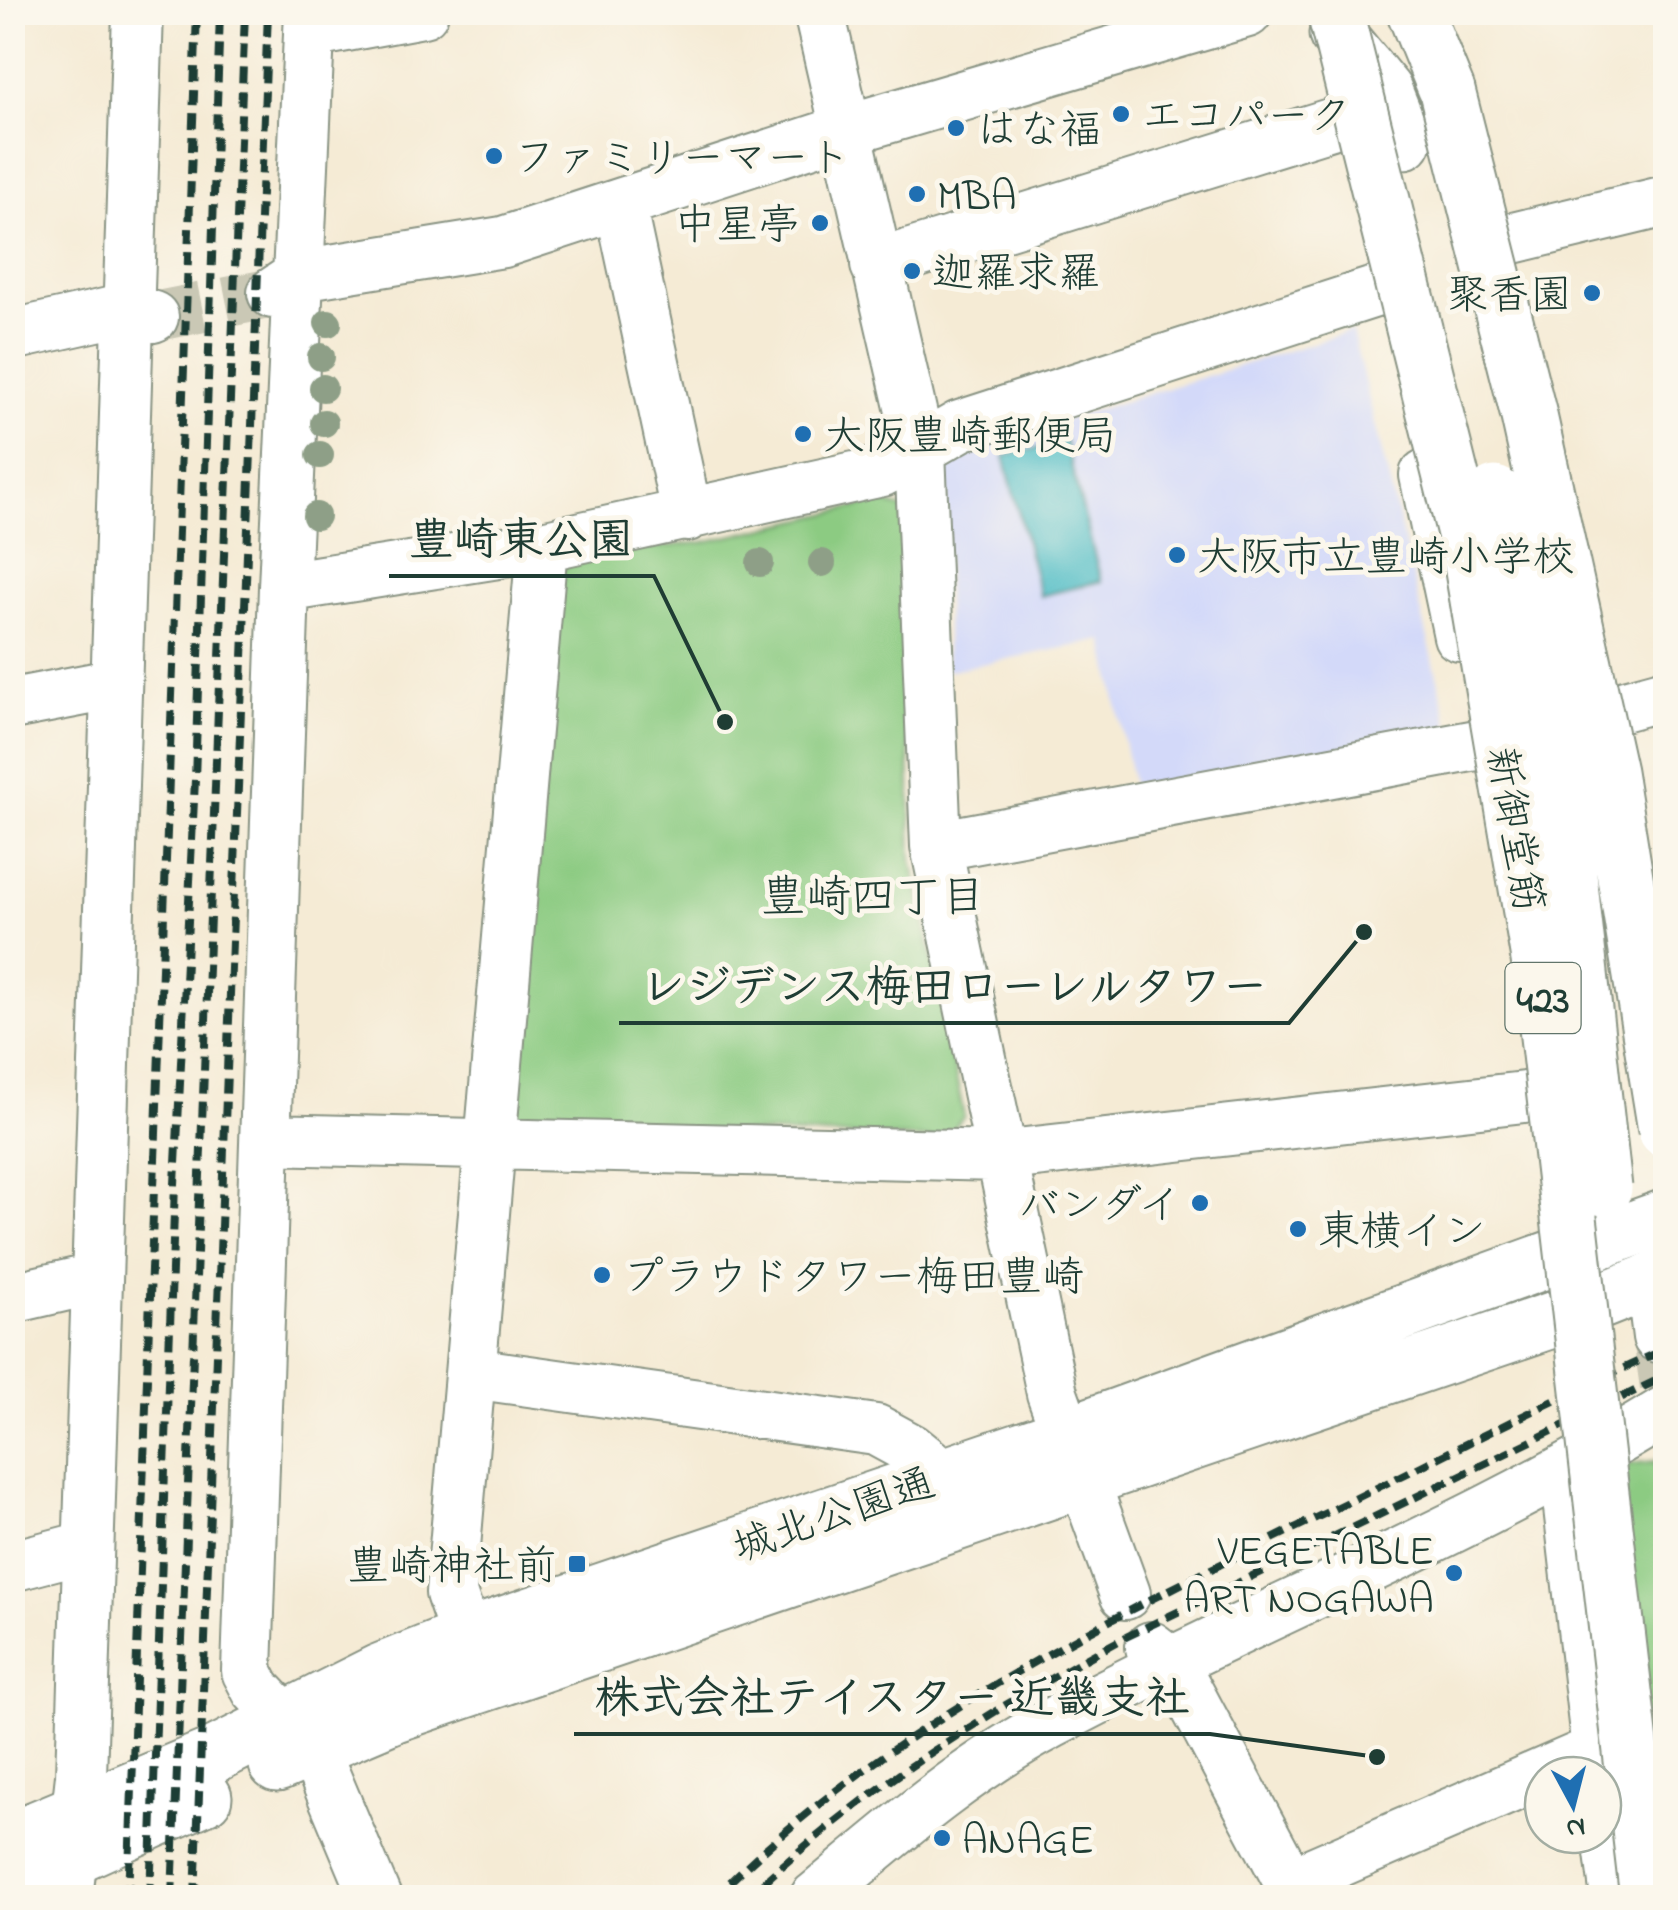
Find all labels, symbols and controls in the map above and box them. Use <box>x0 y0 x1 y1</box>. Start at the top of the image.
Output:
place label: エコパーク <box>1141 88 1351 149</box>
place label: はな福 <box>976 102 1102 163</box>
marker: エコパーク <box>1110 103 1132 125</box>
marker: はな福 <box>945 117 967 139</box>
place label: ファミリーマート <box>514 130 851 191</box>
marker: ファミリーマート <box>483 145 505 167</box>
place label: MBA <box>937 168 1017 229</box>
marker: MBA <box>906 183 928 205</box>
place label: 中星亭 <box>674 197 800 258</box>
marker: 中星亭 <box>809 212 831 234</box>
place label: 迦羅求羅 <box>932 245 1100 306</box>
marker: 迦羅求羅 <box>901 260 923 282</box>
place label: 聚香園 <box>1446 267 1572 328</box>
marker: 聚香園 <box>1581 282 1603 304</box>
place label: 大阪豊崎郵便局 <box>823 408 1117 469</box>
marker: 大阪豊崎郵便局 <box>792 423 814 445</box>
callout: 豊崎東公園 <box>389 501 654 576</box>
text: 豊崎東公園 <box>408 510 634 576</box>
place label: 大阪市立豊崎小学校 <box>1197 529 1575 590</box>
marker: 大阪市立豊崎小学校 <box>1166 544 1188 566</box>
street label: 新御堂筋 <box>1468 742 1557 918</box>
district label: 豊崎四丁目 <box>760 867 986 933</box>
callout: レジデンス梅田ローレルタワー <box>619 948 1289 1023</box>
text: レジデンス梅田ローレルタワー <box>641 957 1267 1023</box>
road number: 423 <box>1506 963 1580 1033</box>
place label: バンダイ <box>1018 1177 1180 1238</box>
marker: バンダイ <box>1189 1192 1211 1214</box>
place label: 東横イン <box>1318 1203 1486 1264</box>
marker: 東横イン <box>1287 1218 1309 1240</box>
place label: プラウドタワー梅田豊崎 <box>622 1249 1084 1310</box>
marker: プラウドタワー梅田豊崎 <box>591 1264 613 1286</box>
street label: 城北公園通 <box>725 1454 944 1580</box>
place label: VEGETABLE ART NOGAWA <box>1184 1523 1434 1632</box>
place label: 豊崎神社前 <box>347 1538 557 1599</box>
marker: 豊崎神社前 <box>566 1553 588 1575</box>
marker: VEGETABLE ART NOGAWA <box>1443 1562 1465 1584</box>
callout: 株式会社テイスター 近畿支社 <box>574 1659 1210 1734</box>
text: 株式会社テイスター 近畿支社 <box>594 1668 1190 1734</box>
north arrow <box>1523 1755 1623 1855</box>
text: N <box>1564 1805 1588 1848</box>
place label: ANAGE <box>962 1812 1094 1873</box>
marker: ANAGE <box>931 1827 953 1849</box>

